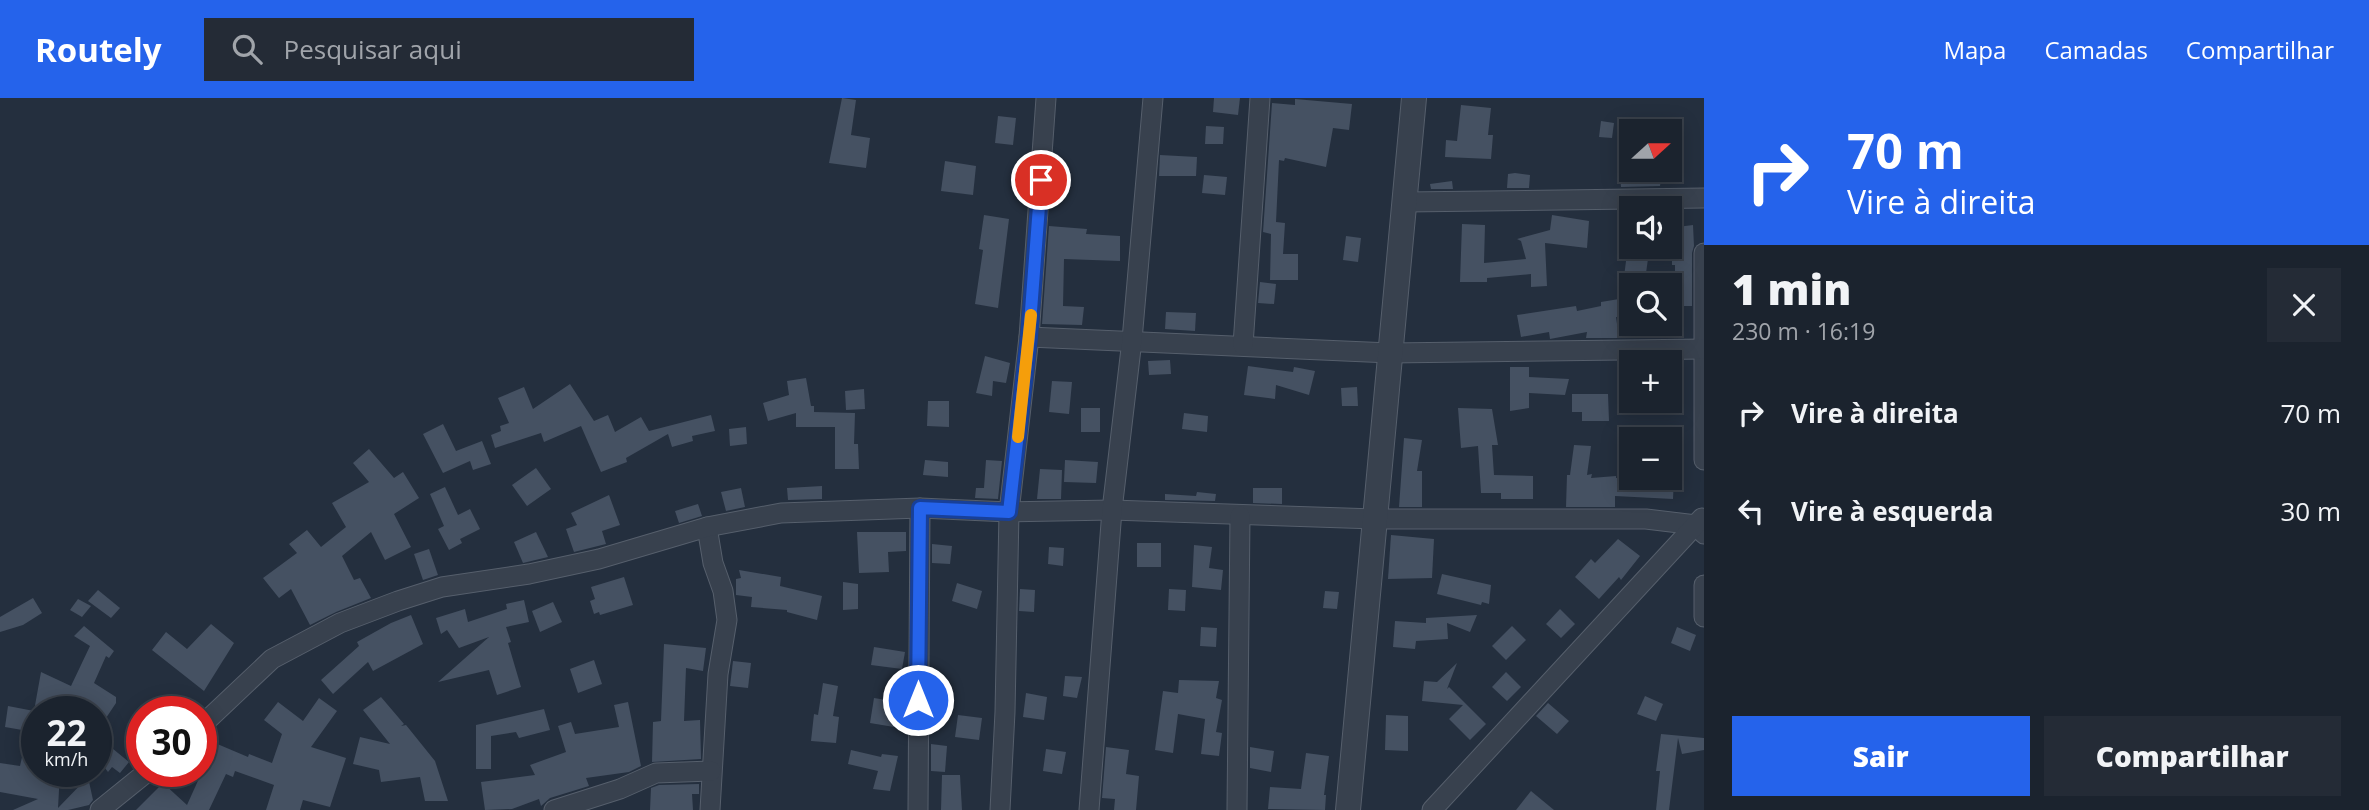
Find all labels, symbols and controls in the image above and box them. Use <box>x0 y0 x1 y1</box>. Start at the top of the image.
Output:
search box <box>204 18 694 81</box>
text: Routely <box>35 27 162 72</box>
icon: search <box>228 30 266 68</box>
text: Pesquisar aqui <box>284 31 462 67</box>
text: Mapa <box>1943 33 2006 66</box>
text: Camadas <box>2044 33 2148 66</box>
text: Compartilhar <box>2186 33 2334 66</box>
text: 70 m <box>1847 117 1964 183</box>
north arrow <box>1619 119 1682 182</box>
map controls <box>1619 119 1682 490</box>
icon: right <box>1732 126 1823 217</box>
pin <box>1011 150 1071 210</box>
icon: arrive <box>1022 161 1060 199</box>
text: Vire à direita <box>1847 180 2036 223</box>
button: sound <box>1619 196 1682 259</box>
text: 1 min <box>1732 260 1851 317</box>
button: close <box>2267 268 2341 342</box>
button: search <box>1619 273 1682 336</box>
text: 230 m · 16:19 <box>1732 315 1875 347</box>
button: + <box>1619 350 1682 413</box>
icon: right <box>1732 394 1770 432</box>
text: Vire à direita <box>1791 395 1959 431</box>
text: 70 m <box>2280 395 2341 431</box>
button: − <box>1619 427 1682 490</box>
icon: left <box>1732 492 1770 530</box>
text: Vire à esquerda <box>1791 493 1993 529</box>
text: 30 m <box>2280 493 2341 529</box>
position arrow <box>881 663 955 737</box>
speed limit sign: 30 <box>126 696 217 787</box>
text: 22 <box>46 709 87 756</box>
button: Sair <box>1732 716 2030 796</box>
button: Compartilhar <box>2044 716 2341 796</box>
text: km/h <box>45 747 88 771</box>

